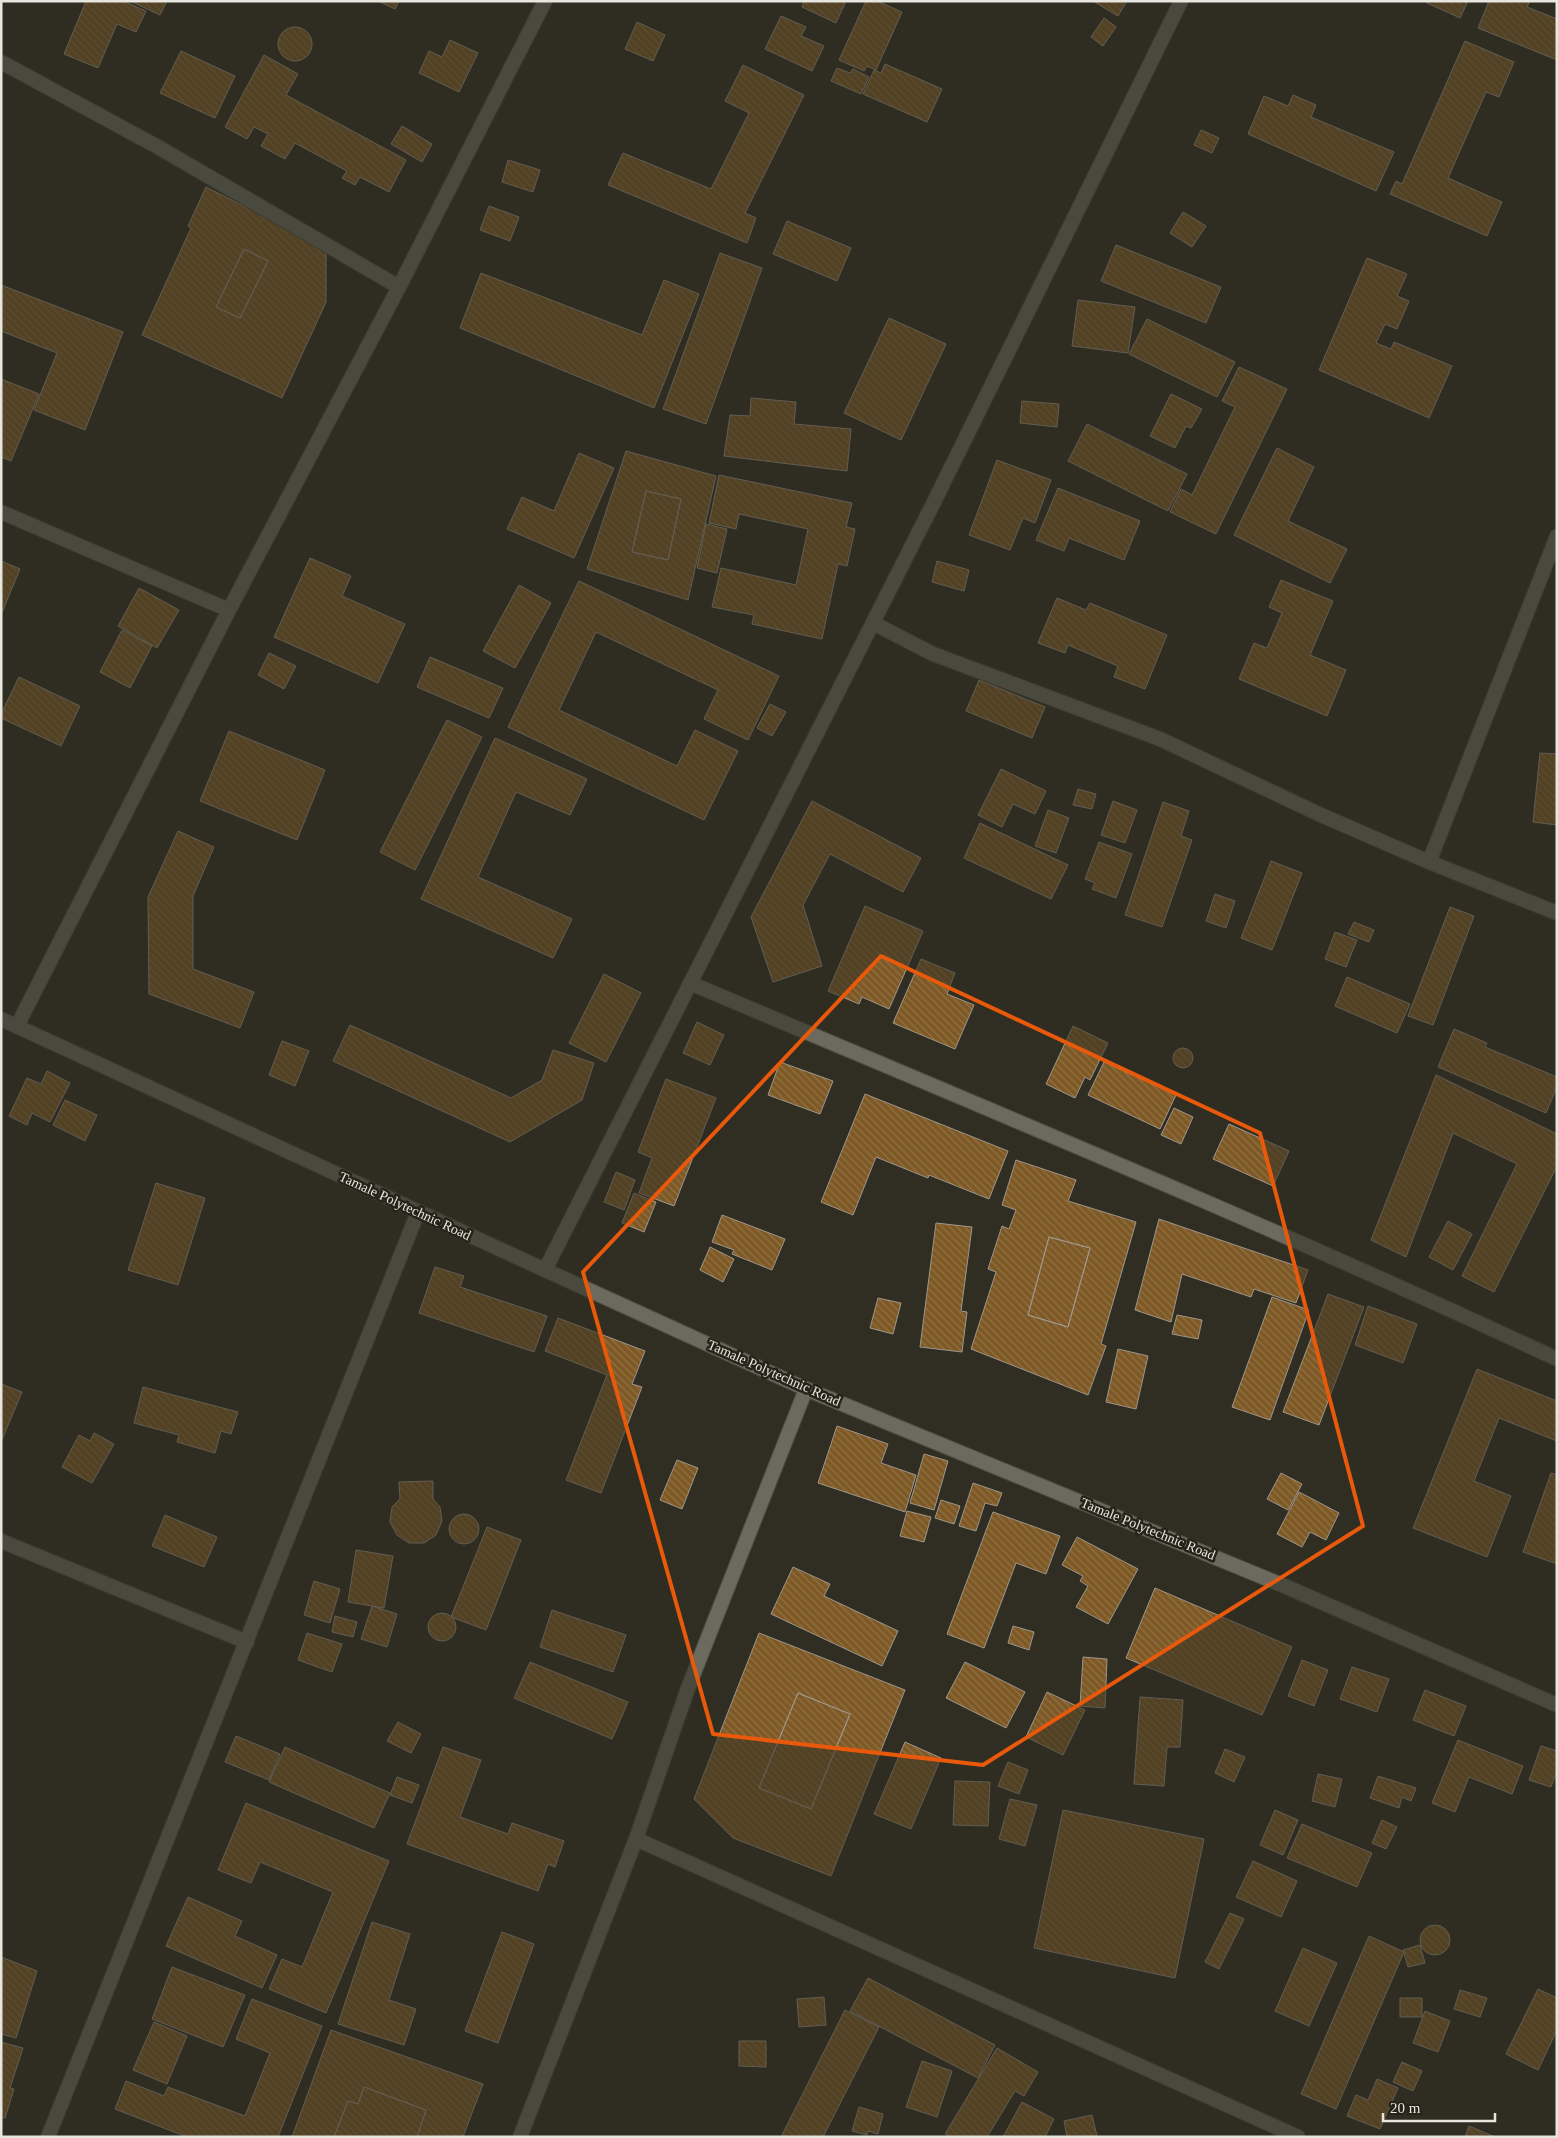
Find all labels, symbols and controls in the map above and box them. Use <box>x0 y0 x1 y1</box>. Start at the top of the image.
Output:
street label: Tamale Polytechnic Road <box>337 1169 473 1243</box>
street label: Tamale Polytechnic Road <box>705 1337 843 1409</box>
street label: Tamale Polytechnic Road <box>1079 1495 1217 1563</box>
scale bar <box>1383 2090 1496 2122</box>
text: 20 m <box>1390 2100 1421 2116</box>

